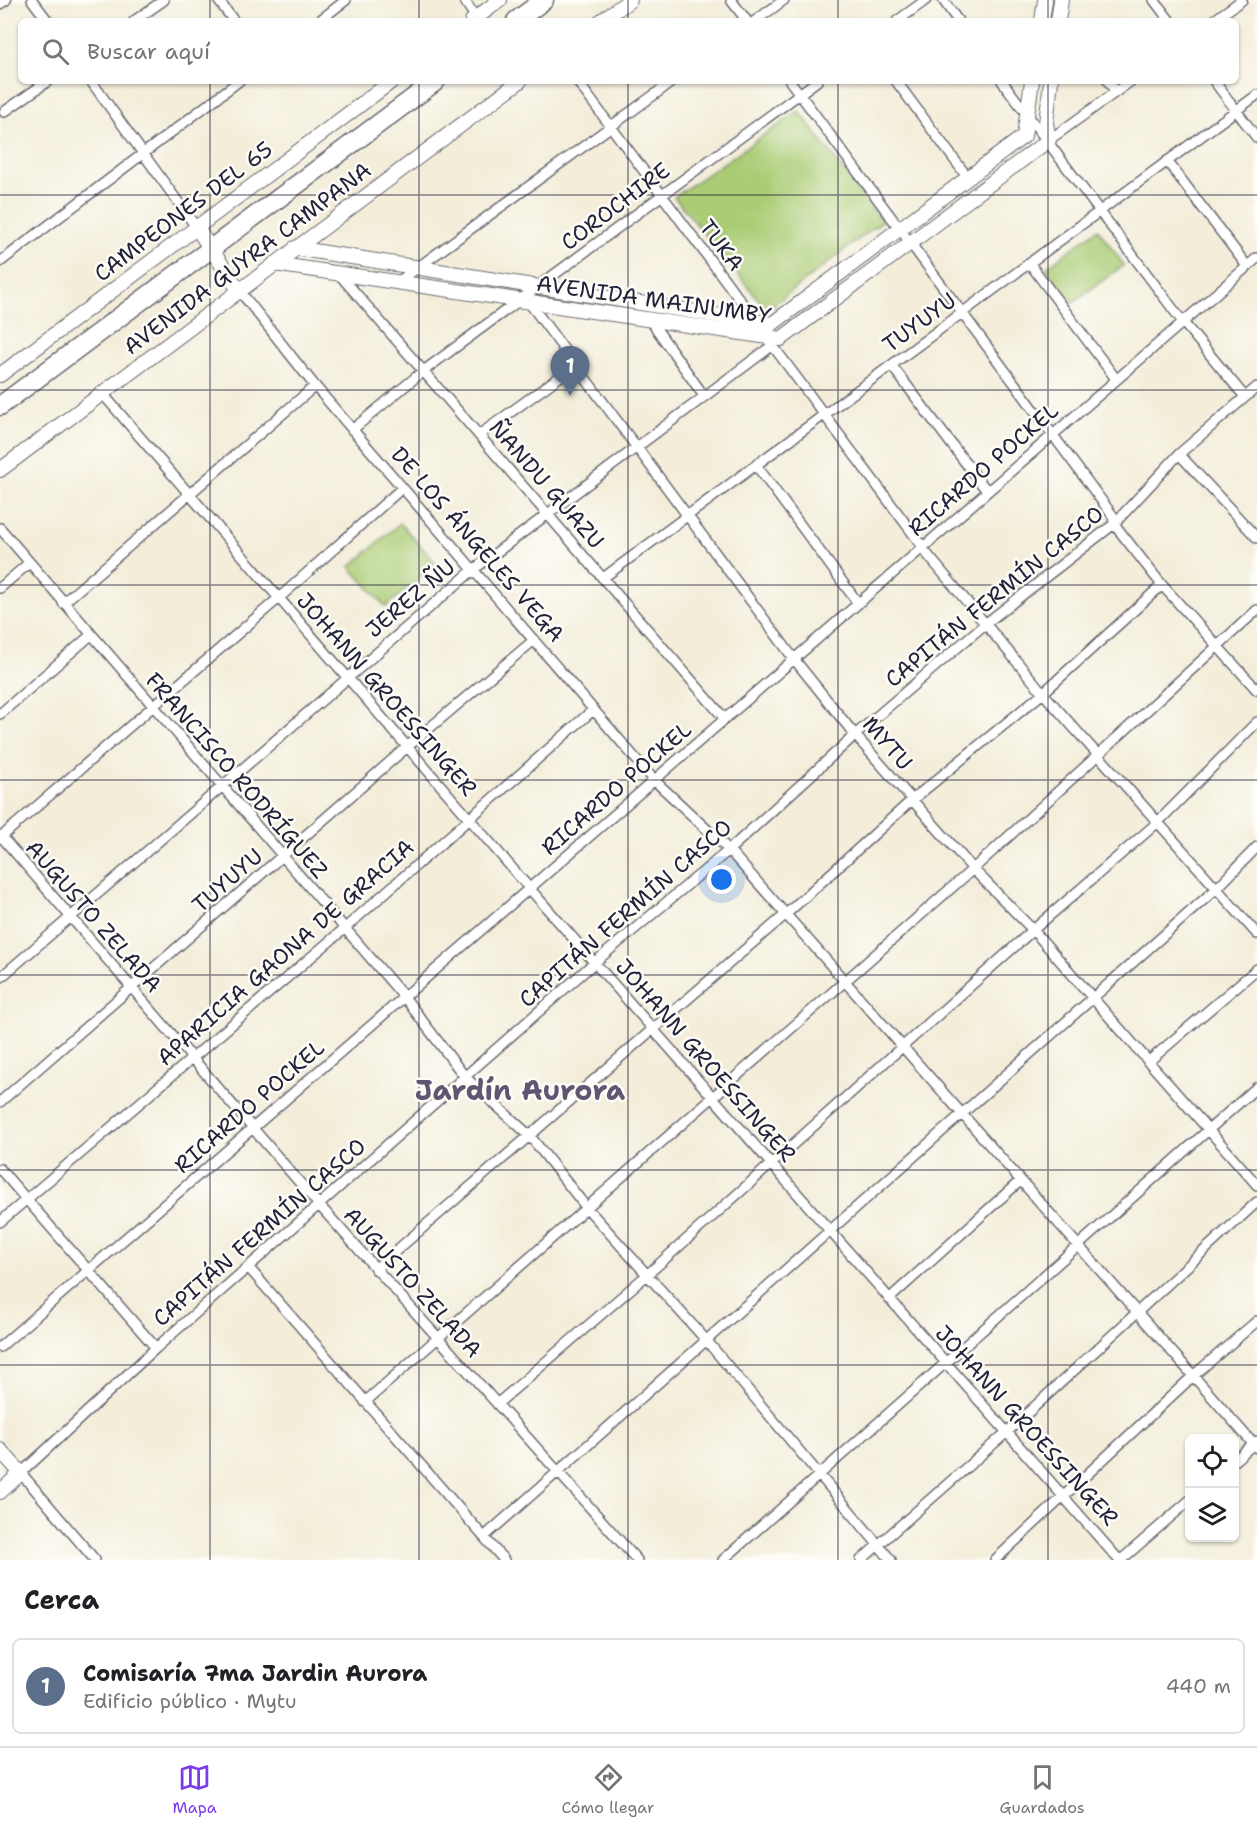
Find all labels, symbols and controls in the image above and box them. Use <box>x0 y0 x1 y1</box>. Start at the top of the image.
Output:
search box <box>18 18 1239 84</box>
icon: search <box>39 35 72 68</box>
text: Buscar aquí <box>87 37 210 66</box>
street label: CAMPEONES DEL 65 <box>88 135 278 288</box>
street label: AVENIDA GUYRA CAMPANA <box>118 156 377 361</box>
street label: COROCHIRE <box>555 156 676 257</box>
street label: TUKA <box>693 214 751 277</box>
street label: AVENIDA MAINUMBY <box>535 269 773 330</box>
street label: TUYUYU <box>877 286 962 359</box>
pin: 1 <box>550 346 590 396</box>
street label: RICARDO POCKEL <box>902 396 1064 543</box>
street label: ÑANDU GUAZU <box>483 414 611 555</box>
street label: DE LOS ÁNGELES VEGA <box>385 441 571 648</box>
street label: CAPITÁN FERMÍN CASCO <box>879 499 1110 694</box>
street label: JEREZ ÑU <box>360 553 461 644</box>
street label: JOHANN GROESSINGER <box>290 587 483 802</box>
street label: FRANCISCO RODRÍGUEZ <box>139 666 334 884</box>
street label: MYTU <box>856 710 919 776</box>
street label: RICARDO POCKEL <box>535 715 697 862</box>
street label: CAPITÁN FERMÍN CASCO <box>513 813 738 1014</box>
street label: APARICIA GAONA DE GRACIA <box>151 833 420 1072</box>
street label: AUGUSTO ZELADA <box>19 834 168 999</box>
street label: TUYUYU <box>186 842 269 919</box>
your location <box>707 865 736 894</box>
street label: JOHANN GROESSINGER <box>609 953 802 1168</box>
street label: RICARDO POCKEL <box>168 1033 330 1180</box>
district label: Jardín Aurora <box>415 1071 625 1109</box>
street label: CAPITÁN FERMÍN CASCO <box>147 1132 372 1333</box>
street label: AUGUSTO ZELADA <box>337 1201 488 1364</box>
street label: JOHANN GROESSINGER <box>929 1319 1125 1532</box>
map controls <box>1185 1434 1239 1542</box>
button: locate <box>1185 1434 1239 1488</box>
button: layers <box>1185 1488 1239 1542</box>
text: Cerca <box>24 1582 99 1617</box>
text: Comisaría 7ma Jardin Aurora <box>83 1659 427 1688</box>
text: 1 <box>41 1673 50 1699</box>
text: 440 m <box>1166 1673 1231 1699</box>
text: Edificio público · Mytu <box>83 1688 297 1714</box>
tab: Mapa <box>172 1761 217 1818</box>
tab: Cómo llegar <box>561 1761 655 1818</box>
tab: Guardados <box>999 1761 1085 1818</box>

